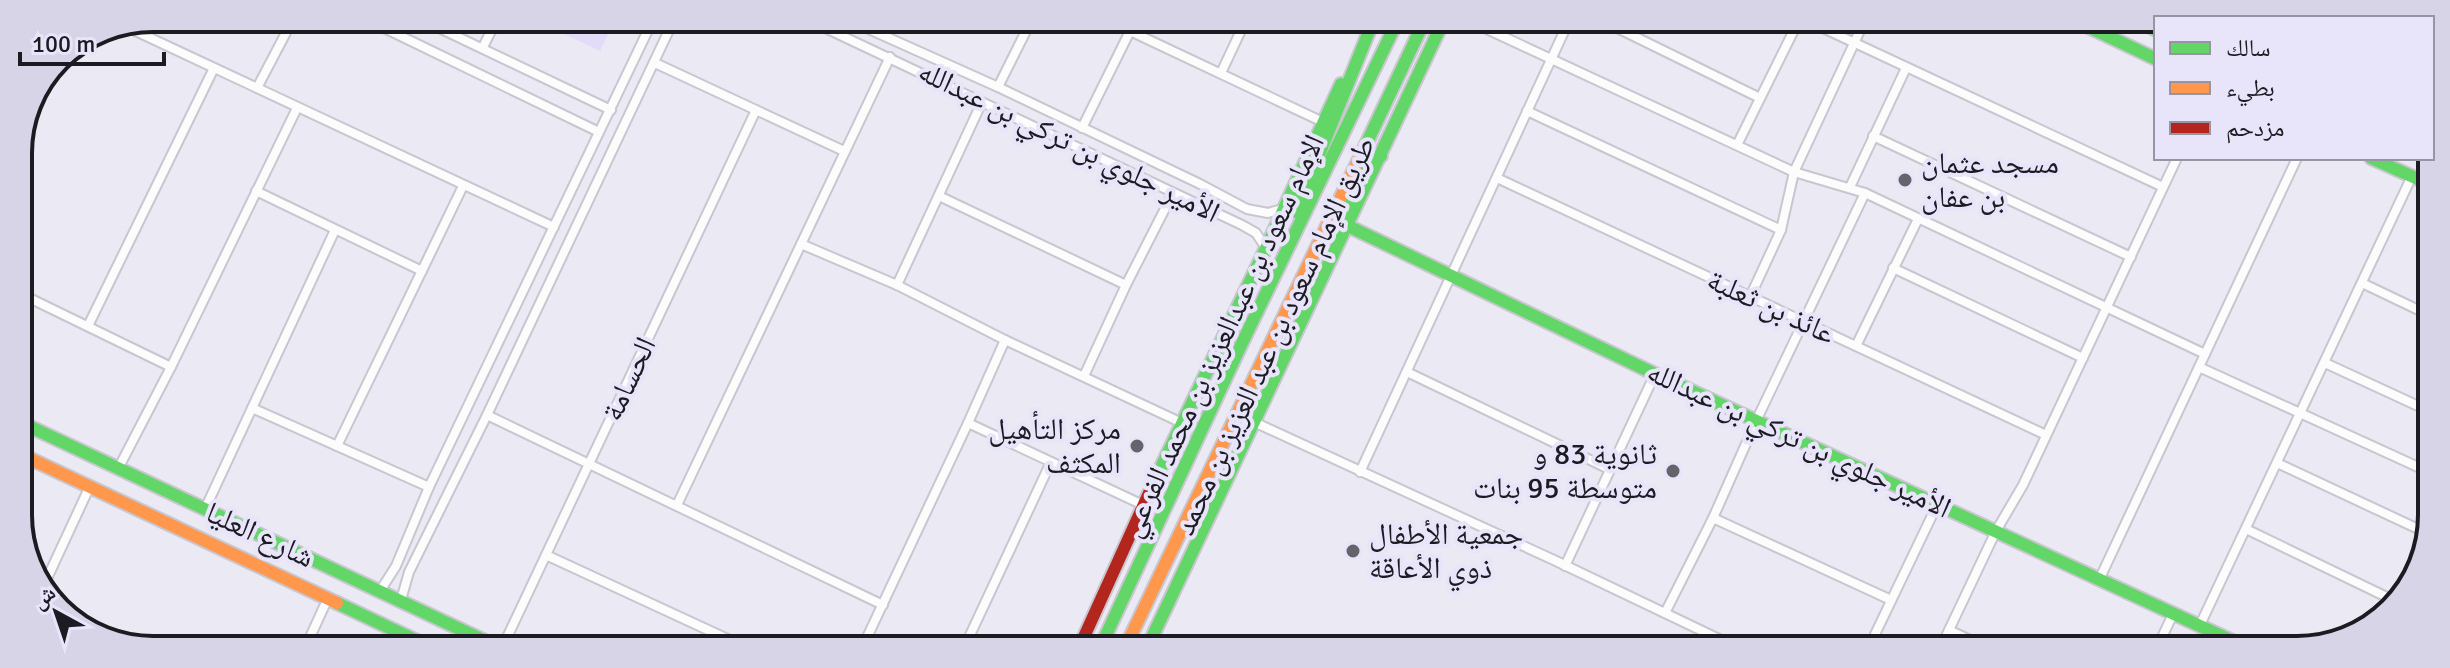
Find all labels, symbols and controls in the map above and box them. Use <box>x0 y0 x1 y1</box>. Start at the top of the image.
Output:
scale bar <box>20 16 164 66</box>
legend <box>2154 16 2434 160</box>
text: 100 m <box>32 29 95 59</box>
text: سالك <box>2226 33 2271 63</box>
street label: الأمير جلوي بن تركي بن عبدالله <box>910 53 1226 235</box>
text: بطيء <box>2226 73 2275 107</box>
text: مزدحم <box>2226 113 2285 144</box>
street label: الإمام سعود بن عبدالعزيز بن محمد الفرعي <box>1113 129 1337 545</box>
street label: طريق الإمام سعود بن عبد العزيز بن محمد <box>1166 131 1384 541</box>
place label: مسجد عثمان بن عفان <box>1921 145 2059 216</box>
marker: مسجد عثمان بن عفان <box>1896 171 1914 189</box>
street label: عائذ بن ثعلبة <box>1701 261 1841 353</box>
street label: الحسامة <box>594 331 664 427</box>
street label: الأمير جلوي بن تركي بن عبدالله <box>1639 353 1957 531</box>
place label: مركز التأهيل المكثف <box>988 410 1121 482</box>
place label: ثانوية 83 و متوسطة 95 بنات <box>1473 436 1657 507</box>
marker: مركز التأهيل المكثف <box>1128 437 1146 455</box>
marker: ثانوية 83 و متوسطة 95 بنات <box>1664 462 1682 480</box>
street label: شارع العليا <box>200 494 320 576</box>
place label: جمعية الأطفال ذوي الأعاقة <box>1369 516 1523 591</box>
marker: جمعية الأطفال ذوي الأعاقة <box>1344 542 1362 560</box>
north arrow <box>16 572 96 652</box>
text: ش <box>26 579 61 615</box>

